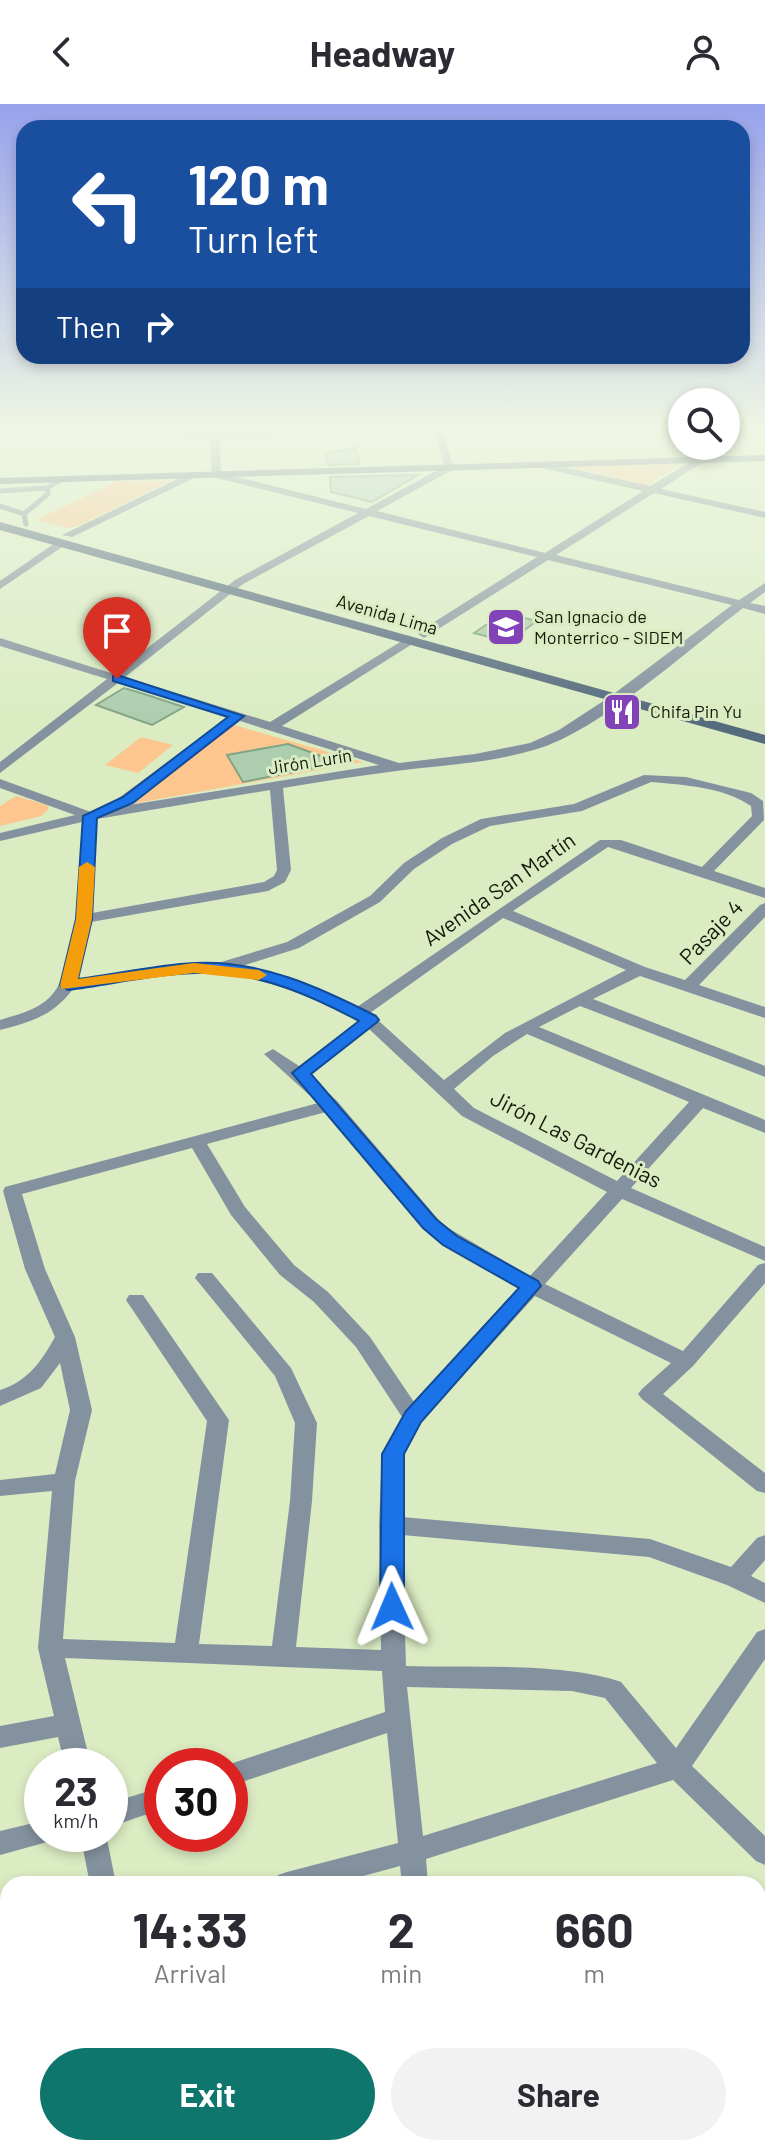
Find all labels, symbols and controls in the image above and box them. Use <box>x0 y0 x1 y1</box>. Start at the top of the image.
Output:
icon: back <box>40 30 84 74</box>
icon: person <box>681 30 725 74</box>
text: Headway <box>310 31 455 74</box>
text: 120 m <box>188 149 329 216</box>
icon: left <box>56 152 160 256</box>
text: Turn left <box>188 217 319 260</box>
icon: right <box>137 304 181 348</box>
text: Then <box>56 308 121 344</box>
map controls <box>668 388 740 460</box>
button: search <box>668 388 740 460</box>
street label: Avenida Lima <box>334 589 440 639</box>
pin <box>83 597 151 679</box>
place label: San Ignacio de Monterrico - SIDEM <box>534 605 683 648</box>
school or university icon: San Ignacio de Monterrico - SIDEM <box>485 606 527 648</box>
icon: arrive <box>95 609 139 653</box>
restaurant icon: Chifa Pin Yu <box>601 691 643 733</box>
place label: Chifa Pin Yu <box>650 700 742 722</box>
street label: Jirón Lurín <box>266 744 353 778</box>
street label: Avenida San Martín <box>417 826 580 950</box>
street label: Pasaje 4 <box>673 894 747 969</box>
street label: Jirón Las Gardenias <box>487 1084 666 1192</box>
position arrow <box>350 1565 434 1649</box>
speed limit sign: 30 <box>144 1748 248 1852</box>
text: 23 <box>54 1766 98 1814</box>
text: km/h <box>53 1808 99 1832</box>
text: 14:33 <box>132 1900 248 1958</box>
text: 2 <box>388 1900 415 1958</box>
text: 660 <box>555 1900 634 1958</box>
text: Arrival <box>154 1957 226 1988</box>
text: min <box>380 1957 422 1988</box>
text: m <box>583 1957 605 1988</box>
button: Exit <box>40 2048 375 2140</box>
button: Share <box>391 2048 726 2140</box>

